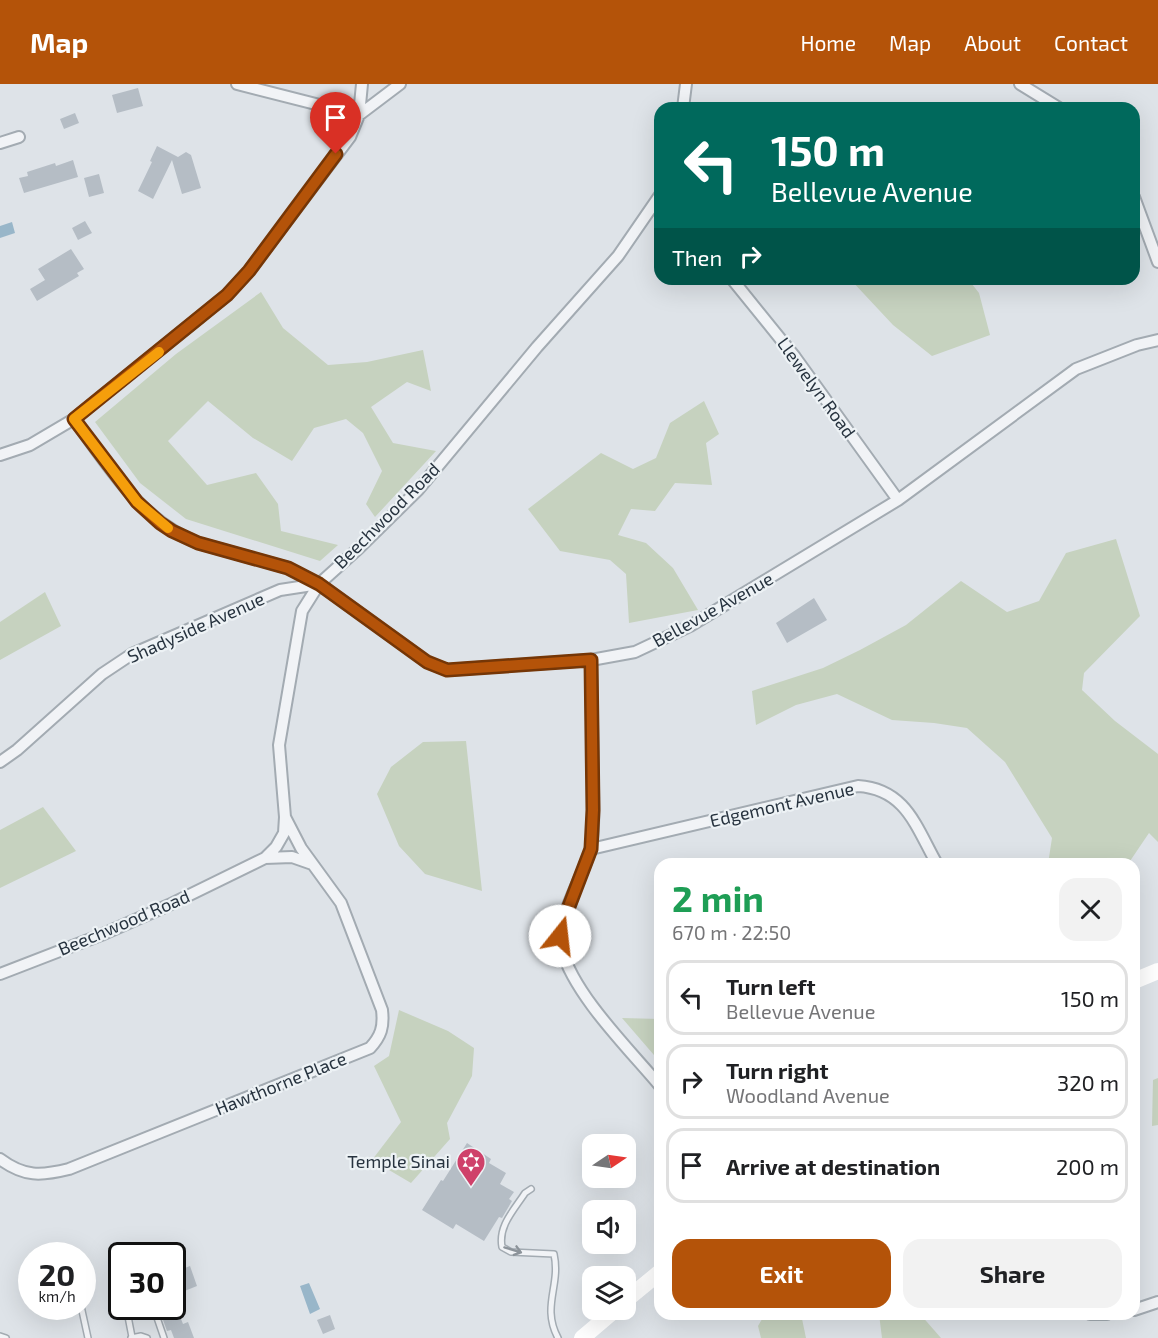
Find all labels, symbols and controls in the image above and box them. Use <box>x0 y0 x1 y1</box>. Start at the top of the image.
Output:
text: Map <box>30 25 88 59</box>
text: Home <box>800 30 856 55</box>
text: Map <box>889 30 931 55</box>
text: About <box>964 30 1021 55</box>
text: Contact <box>1054 30 1128 55</box>
pin <box>310 92 361 154</box>
icon: arrive <box>319 101 352 134</box>
text: 150 m <box>771 124 885 174</box>
icon: left <box>672 126 750 204</box>
text: Bellevue Avenue <box>771 175 973 207</box>
icon: right <box>734 240 767 273</box>
text: Then <box>672 244 722 270</box>
street label: Llewelyn Road <box>773 333 861 442</box>
street label: Beechwood Road <box>329 458 444 573</box>
street label: Bellevue Avenue <box>648 567 777 651</box>
street label: Shadyside Avenue <box>124 587 268 667</box>
street label: Edgemont Avenue <box>708 777 856 831</box>
text: 2 min <box>672 876 764 919</box>
button: close <box>1059 878 1122 941</box>
street label: Beechwood Road <box>55 884 193 960</box>
position arrow <box>528 904 592 968</box>
text: 670 m · 22:50 <box>672 920 791 944</box>
text: Turn left <box>726 973 815 999</box>
icon: left <box>675 981 708 1014</box>
text: 150 m <box>1061 985 1119 1011</box>
text: Bellevue Avenue <box>726 999 875 1023</box>
street label: Hawthorne Place <box>212 1047 350 1119</box>
text: Turn right <box>726 1057 828 1083</box>
icon: right <box>675 1065 708 1098</box>
text: 320 m <box>1057 1069 1119 1095</box>
text: Woodland Avenue <box>726 1083 890 1107</box>
north arrow <box>582 1134 636 1188</box>
map controls <box>582 1134 636 1320</box>
synagogue icon: Temple Sinai <box>455 1146 487 1188</box>
icon: arrive <box>675 1149 708 1182</box>
place label: Temple Sinai <box>347 1150 450 1172</box>
text: Arrive at destination <box>726 1153 940 1179</box>
text: 200 m <box>1056 1153 1119 1179</box>
button: sound <box>582 1200 636 1254</box>
button: Exit <box>672 1239 891 1308</box>
button: Share <box>903 1239 1122 1308</box>
speed limit sign: 30 <box>108 1242 186 1320</box>
one-way arrow <box>503 1245 522 1256</box>
text: 20 <box>39 1256 75 1292</box>
button: layers <box>582 1266 636 1320</box>
text: km/h <box>38 1287 76 1305</box>

